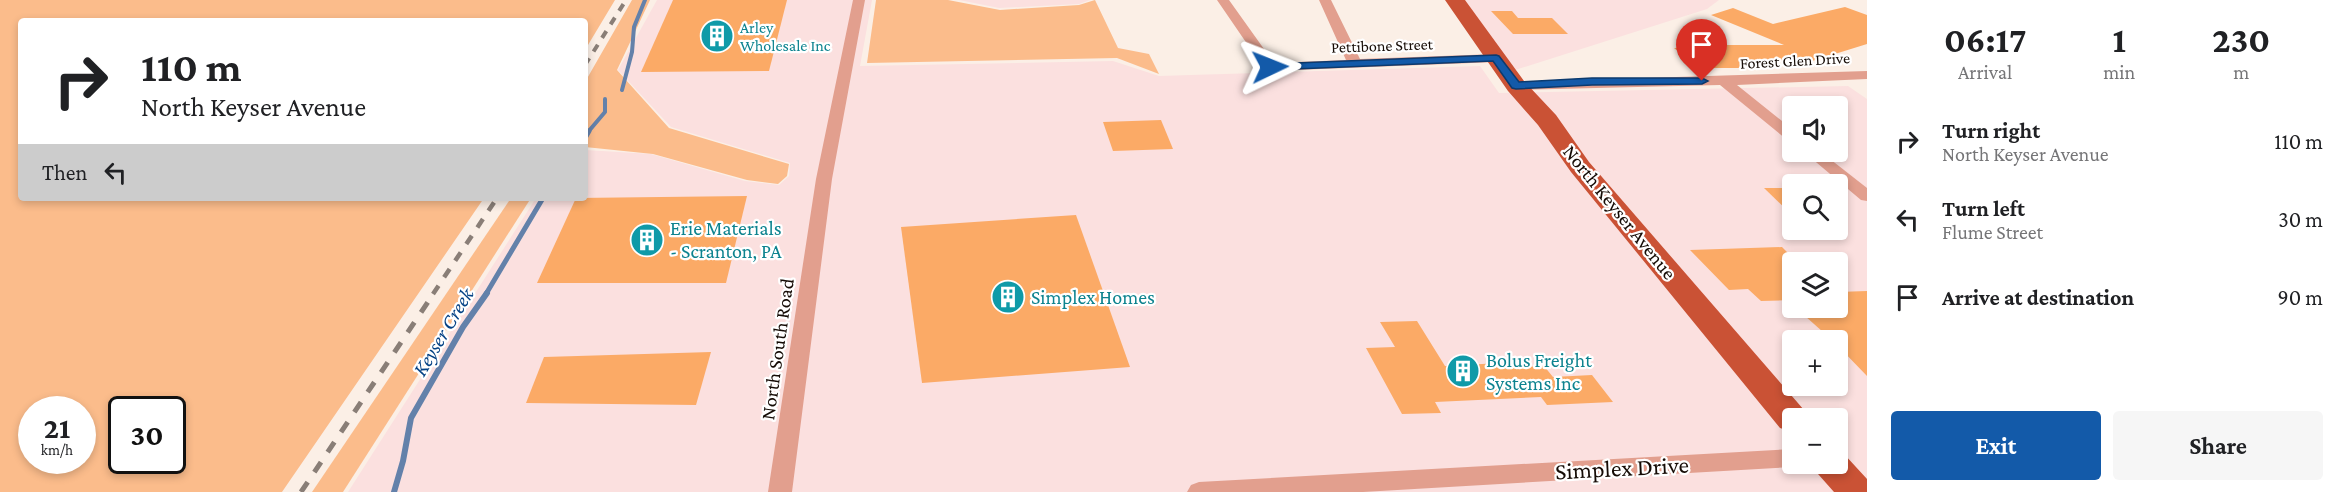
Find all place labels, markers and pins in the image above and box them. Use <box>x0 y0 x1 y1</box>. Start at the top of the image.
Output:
building icon: Arley Wholesale Inc <box>699 18 735 54</box>
place label: Arley Wholesale Inc <box>740 19 831 54</box>
pin <box>1676 19 1727 81</box>
place label: Erie Materials - Scranton, PA <box>670 217 782 262</box>
building icon: Erie Materials - Scranton, PA <box>629 222 665 258</box>
building icon: Simplex Homes <box>990 279 1026 315</box>
place label: Simplex Homes <box>1031 286 1155 309</box>
place label: Bolus Freight Systems Inc <box>1486 349 1592 395</box>
building icon: Bolus Freight Systems Inc <box>1445 353 1481 389</box>

